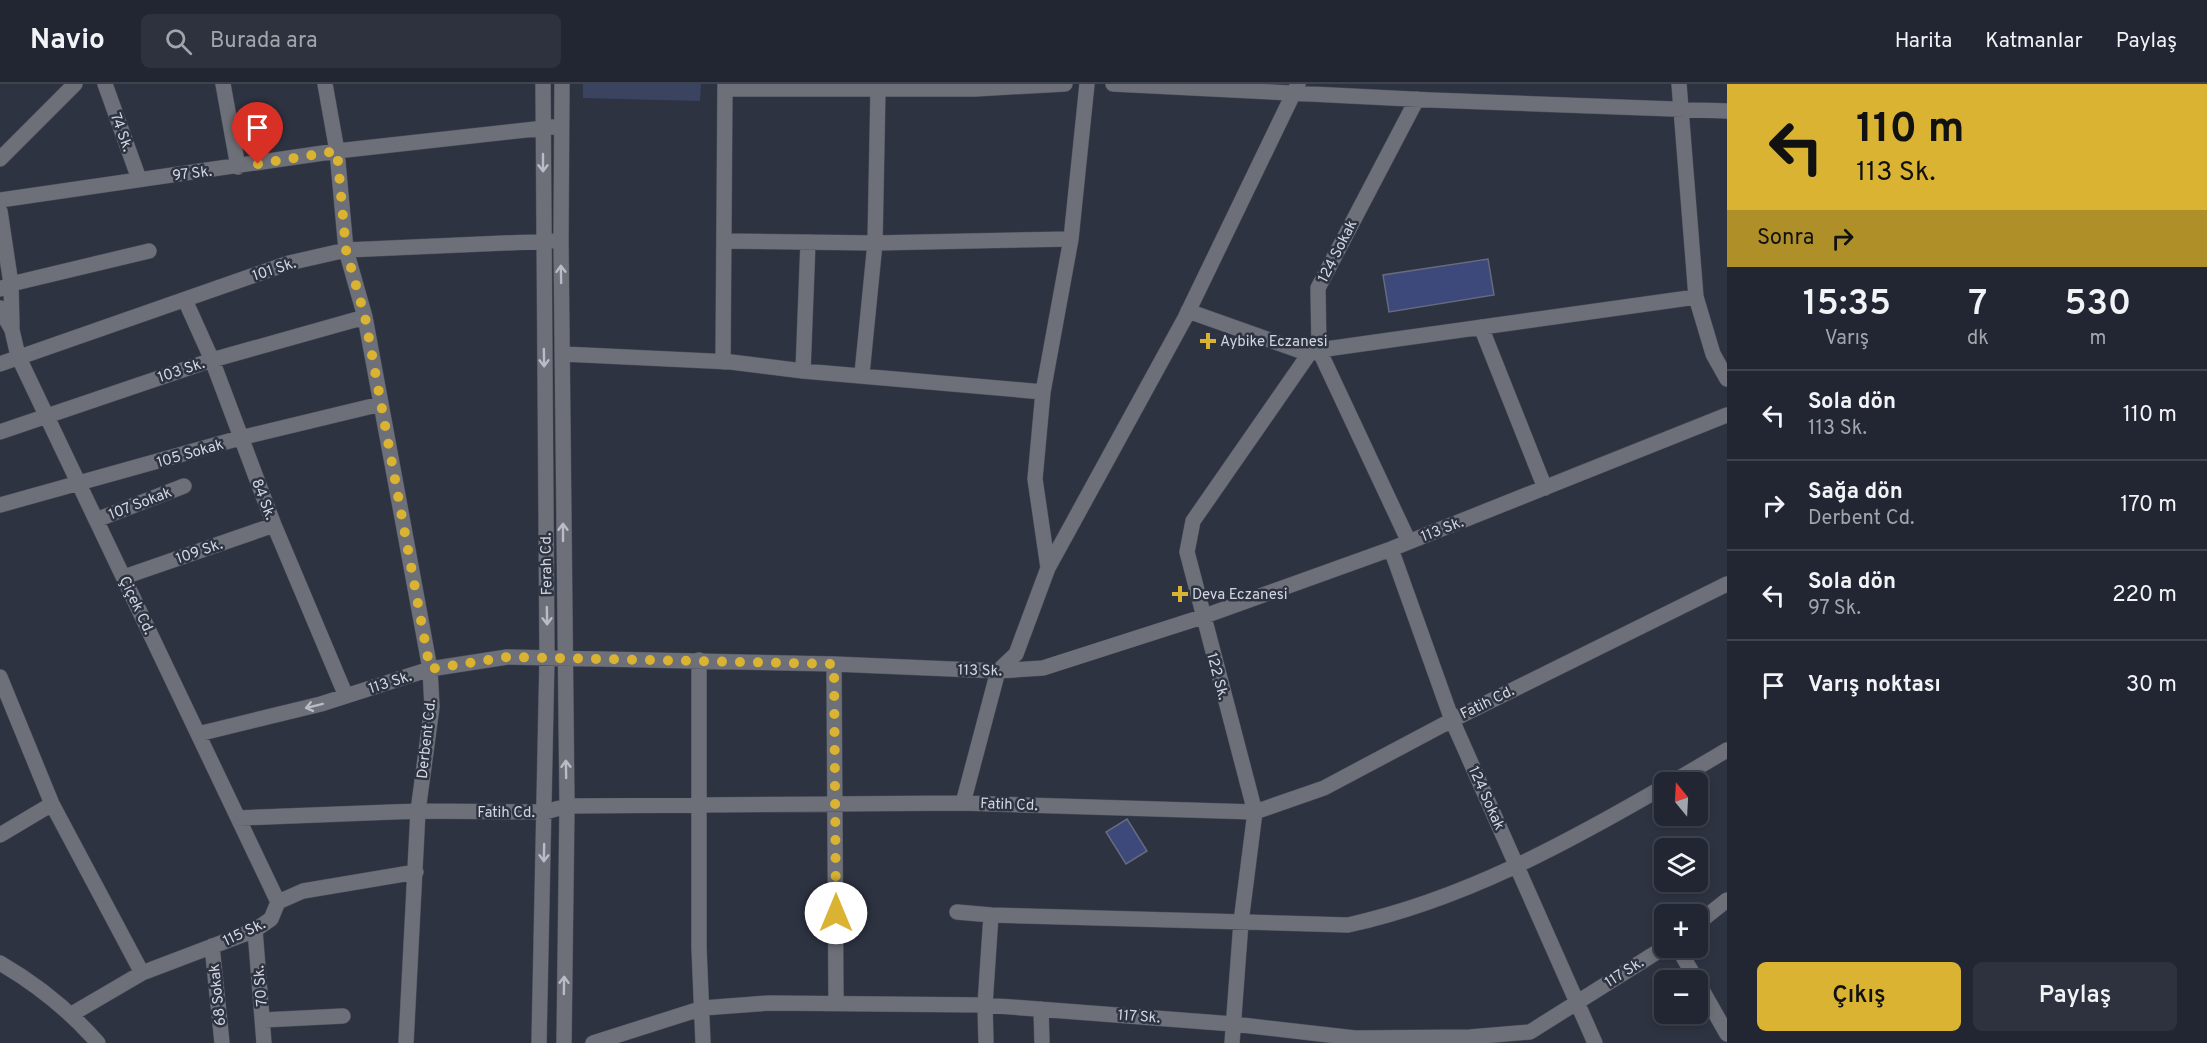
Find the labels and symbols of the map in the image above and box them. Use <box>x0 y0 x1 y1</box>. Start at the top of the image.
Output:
pin <box>232 102 283 164</box>
street label: 74 Sk. <box>105 111 136 154</box>
one-way arrow <box>537 153 549 173</box>
street label: 97 Sk. <box>171 163 213 186</box>
street label: 124 Sokak <box>1314 217 1362 286</box>
street label: 101 Sk. <box>250 254 299 286</box>
one-way arrow <box>556 264 567 284</box>
place label: Aybike Eczanesi <box>1220 333 1328 352</box>
marker: Aybike Eczanesi <box>1201 334 1215 348</box>
one-way arrow <box>538 348 550 368</box>
street label: 103 Sk. <box>156 355 207 388</box>
street label: 105 Sokak <box>155 436 226 473</box>
street label: 84 Sk. <box>246 476 279 523</box>
street label: 107 Sokak <box>106 484 175 525</box>
street label: 113 Sk. <box>1419 514 1467 547</box>
one-way arrow <box>557 522 569 542</box>
street label: Ferah Cd. <box>537 533 558 595</box>
street label: 109 Sk. <box>174 536 225 569</box>
street label: Çiçek Cd. <box>114 573 157 638</box>
place label: Deva Eczanesi <box>1192 586 1288 605</box>
marker: Deva Eczanesi <box>1173 587 1187 601</box>
one-way arrow <box>541 606 553 626</box>
street label: 122 Sk. <box>1201 651 1232 702</box>
street label: 113 Sk. <box>958 662 1002 681</box>
street label: 113 Sk. <box>367 668 414 699</box>
street label: Fatih Cd. <box>1458 682 1518 725</box>
street label: Derbent Cd. <box>414 698 441 780</box>
one-way arrow <box>305 700 324 712</box>
one-way arrow <box>560 759 572 779</box>
street label: 124 Sokak <box>1463 764 1508 834</box>
north arrow <box>1654 772 1708 826</box>
street label: Fatih Cd. <box>980 795 1038 816</box>
street label: Fatih Cd. <box>477 804 535 823</box>
one-way arrow <box>538 843 549 863</box>
position arrow <box>804 881 868 945</box>
street label: 115 Sk. <box>220 915 269 951</box>
street label: 117 Sk. <box>1602 954 1648 993</box>
street label: 68 Sokak <box>206 963 231 1027</box>
street label: 70 Sk. <box>250 965 273 1007</box>
one-way arrow <box>559 975 570 995</box>
street label: 117 Sk. <box>1117 1007 1161 1028</box>

